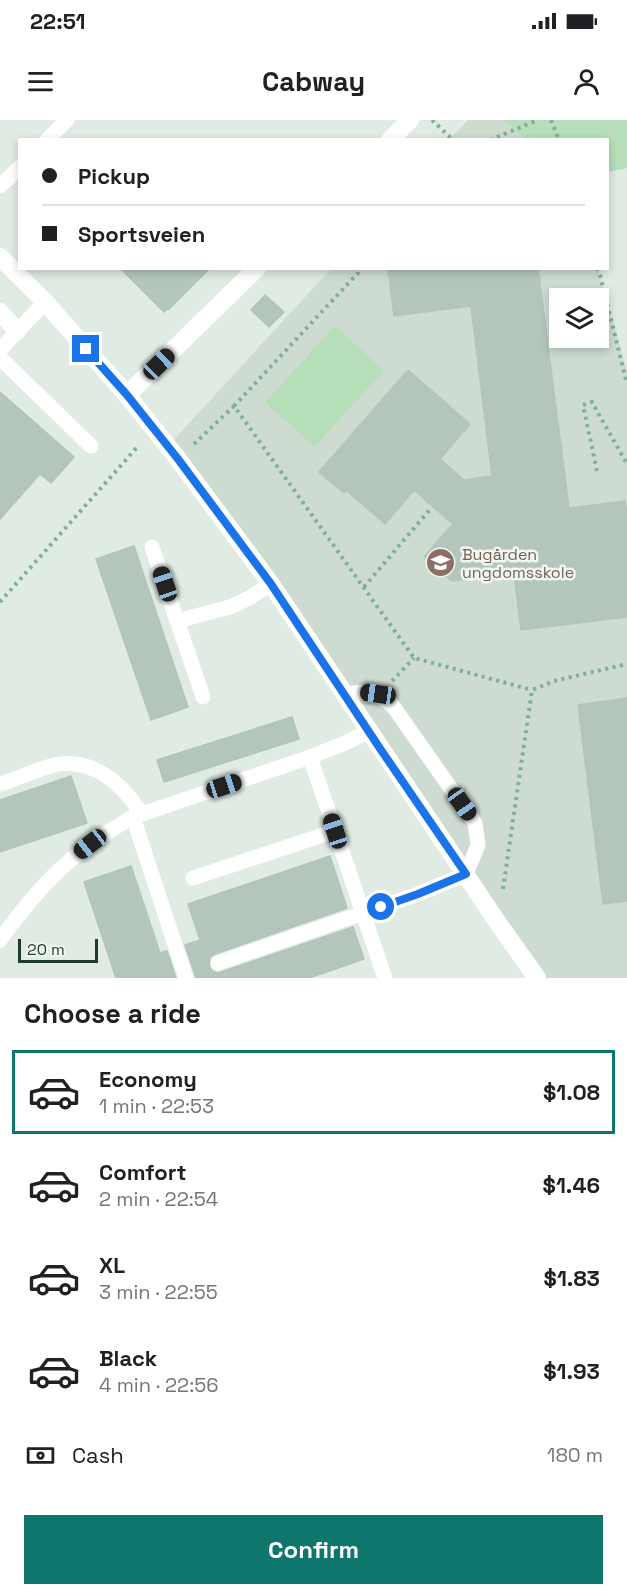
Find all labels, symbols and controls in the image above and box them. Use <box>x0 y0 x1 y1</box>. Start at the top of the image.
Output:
text: 22:51 <box>30 7 85 35</box>
text: Cabway <box>262 64 365 99</box>
icon: menu <box>24 65 57 98</box>
icon: person <box>570 65 603 98</box>
text: Pickup <box>78 162 150 190</box>
text: Sportsveien <box>78 220 205 248</box>
map controls <box>549 288 609 348</box>
button: layers <box>549 288 609 348</box>
route end <box>72 335 99 362</box>
car <box>140 345 178 383</box>
place label: Bugården ungdomsskole <box>462 544 574 583</box>
school or university icon: Bugården ungdomsskole <box>425 547 457 579</box>
car <box>151 564 179 604</box>
car <box>359 683 397 705</box>
car <box>204 772 244 800</box>
car <box>444 784 480 824</box>
car <box>321 811 349 851</box>
car <box>70 826 110 862</box>
route start <box>367 893 394 920</box>
scale bar <box>18 936 98 964</box>
text: 20 m <box>27 939 65 960</box>
text: Choose a ride <box>24 996 201 1031</box>
icon: car <box>27 1065 81 1119</box>
text: Economy <box>99 1065 197 1093</box>
text: $1.08 <box>543 1078 600 1106</box>
text: 1 min · 22:53 <box>99 1093 214 1119</box>
icon: car <box>27 1158 81 1212</box>
text: Comfort <box>99 1158 187 1186</box>
text: $1.46 <box>543 1171 600 1199</box>
text: 2 min · 22:54 <box>99 1186 218 1212</box>
icon: car <box>27 1251 81 1305</box>
text: XL <box>99 1251 125 1279</box>
text: $1.83 <box>544 1264 600 1292</box>
text: 3 min · 22:55 <box>99 1279 218 1305</box>
icon: car <box>27 1344 81 1398</box>
text: Black <box>99 1344 157 1372</box>
text: $1.93 <box>543 1357 600 1385</box>
text: 4 min · 22:56 <box>99 1372 218 1398</box>
icon: cash <box>24 1439 57 1472</box>
text: Cash <box>72 1441 124 1469</box>
text: 180 m <box>547 1442 603 1468</box>
button: Confirm <box>24 1515 603 1584</box>

